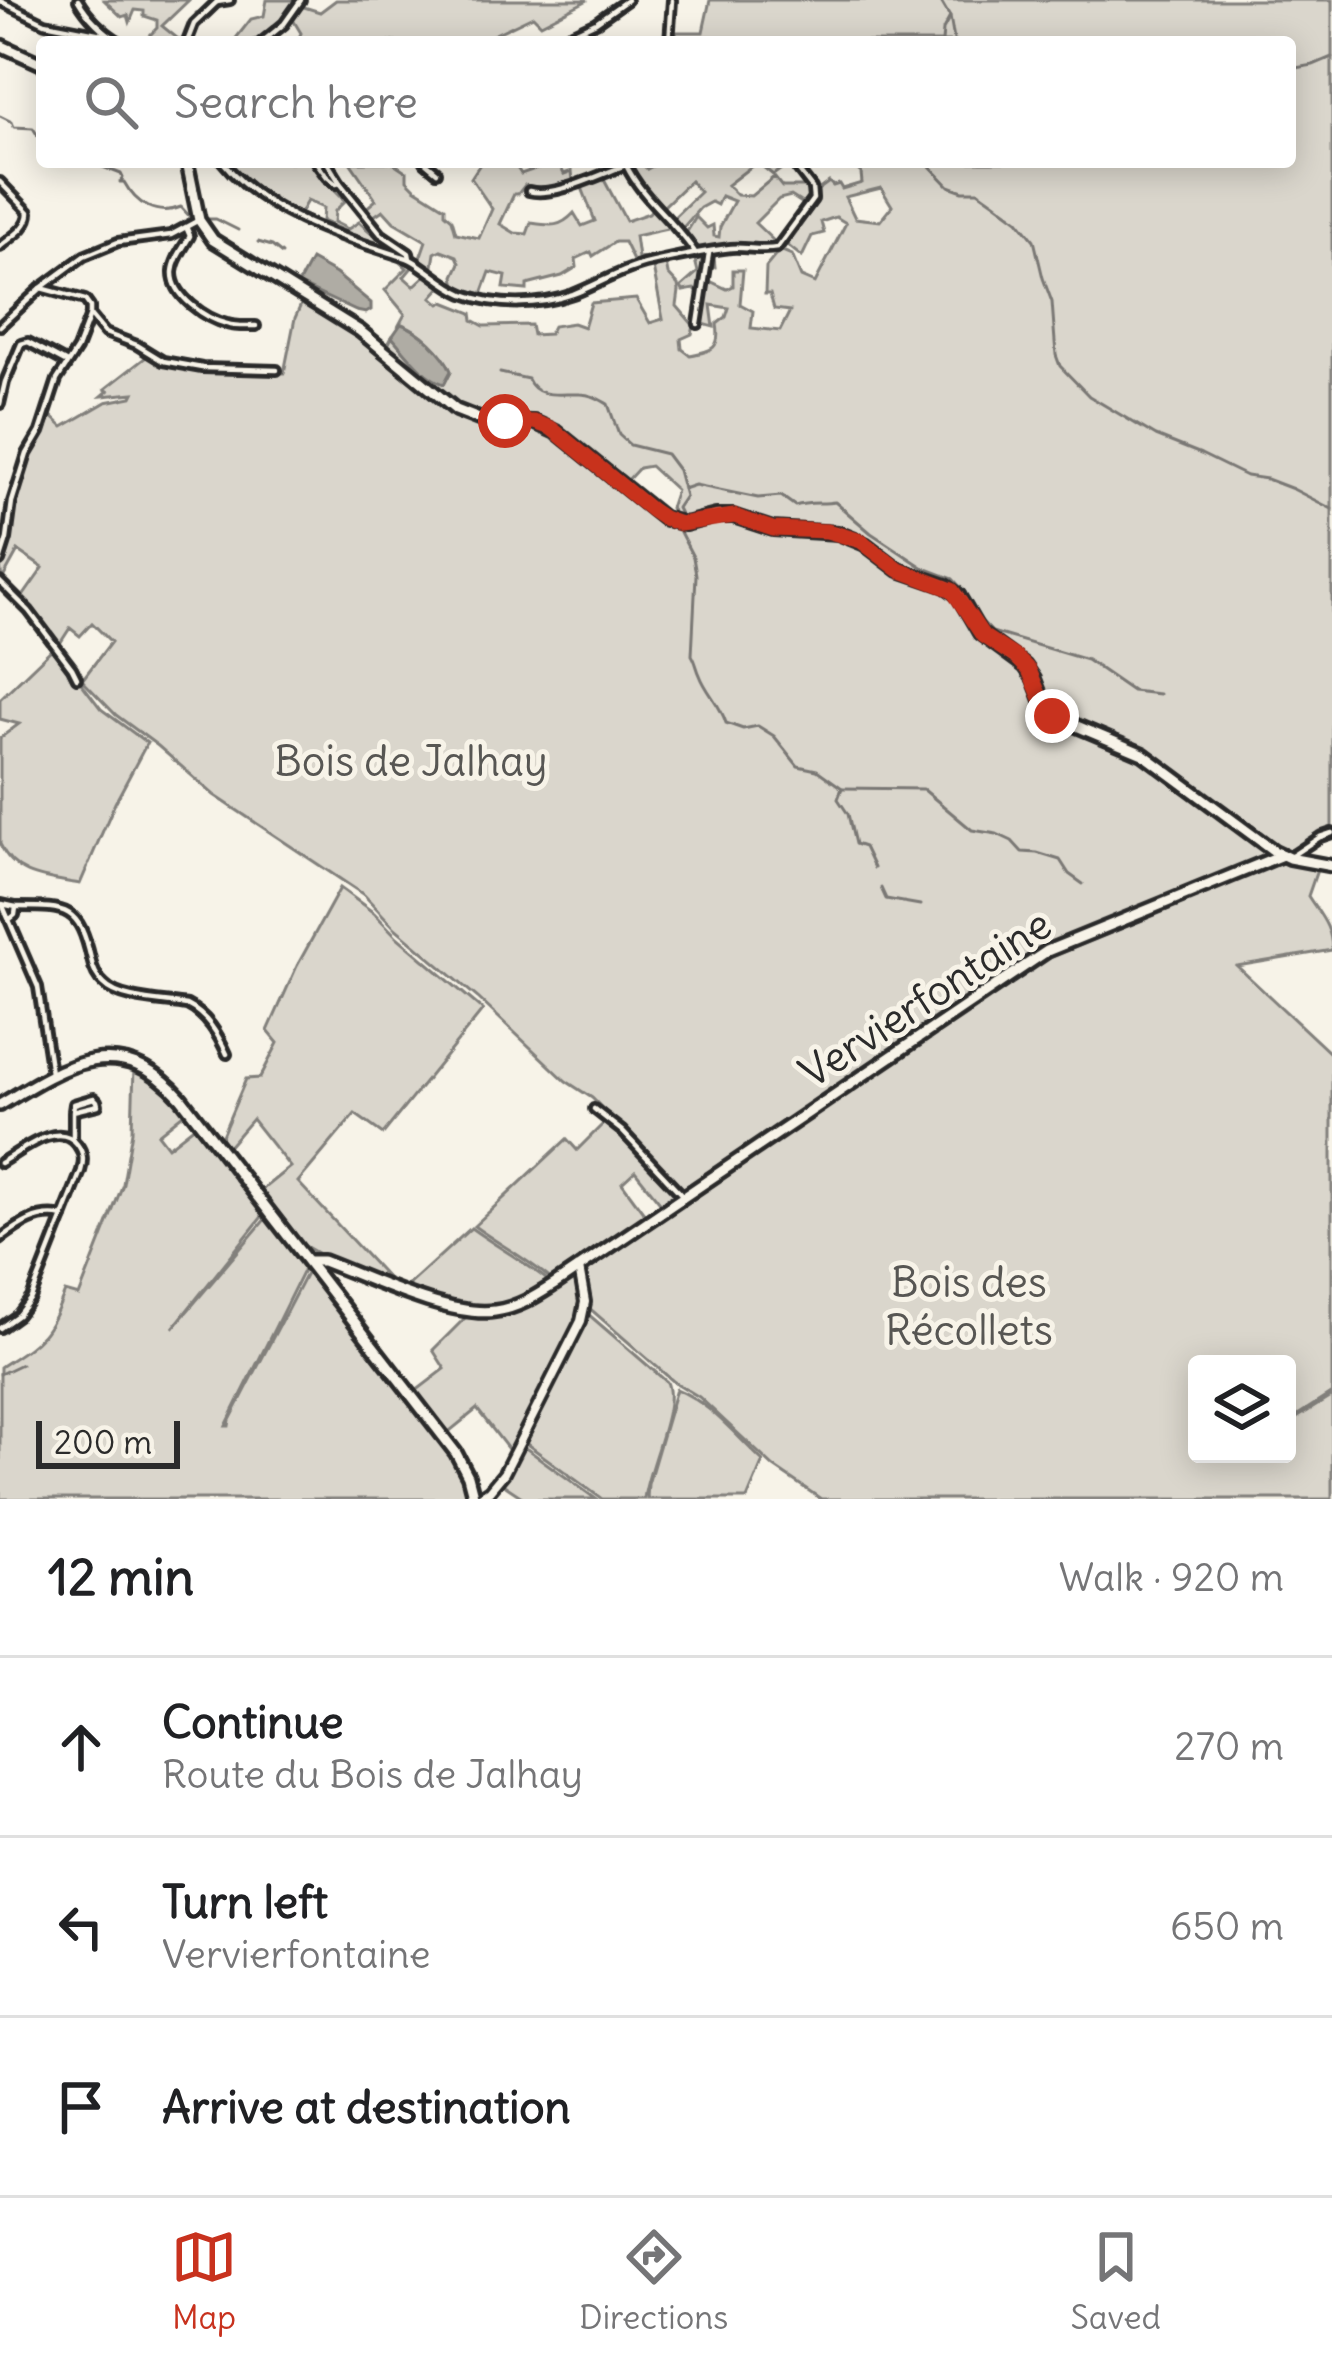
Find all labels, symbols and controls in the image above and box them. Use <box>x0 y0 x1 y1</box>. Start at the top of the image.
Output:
search box <box>36 36 1296 168</box>
icon: search <box>78 69 144 135</box>
text: Search here <box>174 74 418 130</box>
route start <box>478 394 532 448</box>
route end <box>1025 689 1079 743</box>
park label: Bois de Jalhay <box>274 735 548 787</box>
street label: Vervierfontaine <box>790 897 1060 1099</box>
park label: Bois des Récollets <box>885 1256 1053 1356</box>
map controls <box>1188 1355 1296 1463</box>
button: layers <box>1188 1355 1296 1463</box>
scale bar <box>36 1415 180 1468</box>
text: 200 m <box>54 1421 152 1463</box>
text: 12 min <box>48 1545 194 1609</box>
text: Walk · 920 m <box>1059 1553 1284 1602</box>
text: Continue <box>162 1694 344 1750</box>
icon: ahead <box>48 1714 114 1780</box>
text: 270 m <box>1174 1722 1284 1771</box>
text: Route du Bois de Jalhay <box>162 1750 583 1799</box>
text: Turn left <box>162 1874 328 1930</box>
icon: left <box>48 1894 114 1960</box>
text: 650 m <box>1170 1902 1284 1951</box>
text: Vervierfontaine <box>162 1930 431 1979</box>
icon: arrive <box>48 2074 114 2140</box>
text: Arrive at destination <box>162 2079 571 2135</box>
tab: Map <box>171 2224 237 2338</box>
tab: Directions <box>579 2224 728 2338</box>
tab: Saved <box>1071 2224 1161 2338</box>

